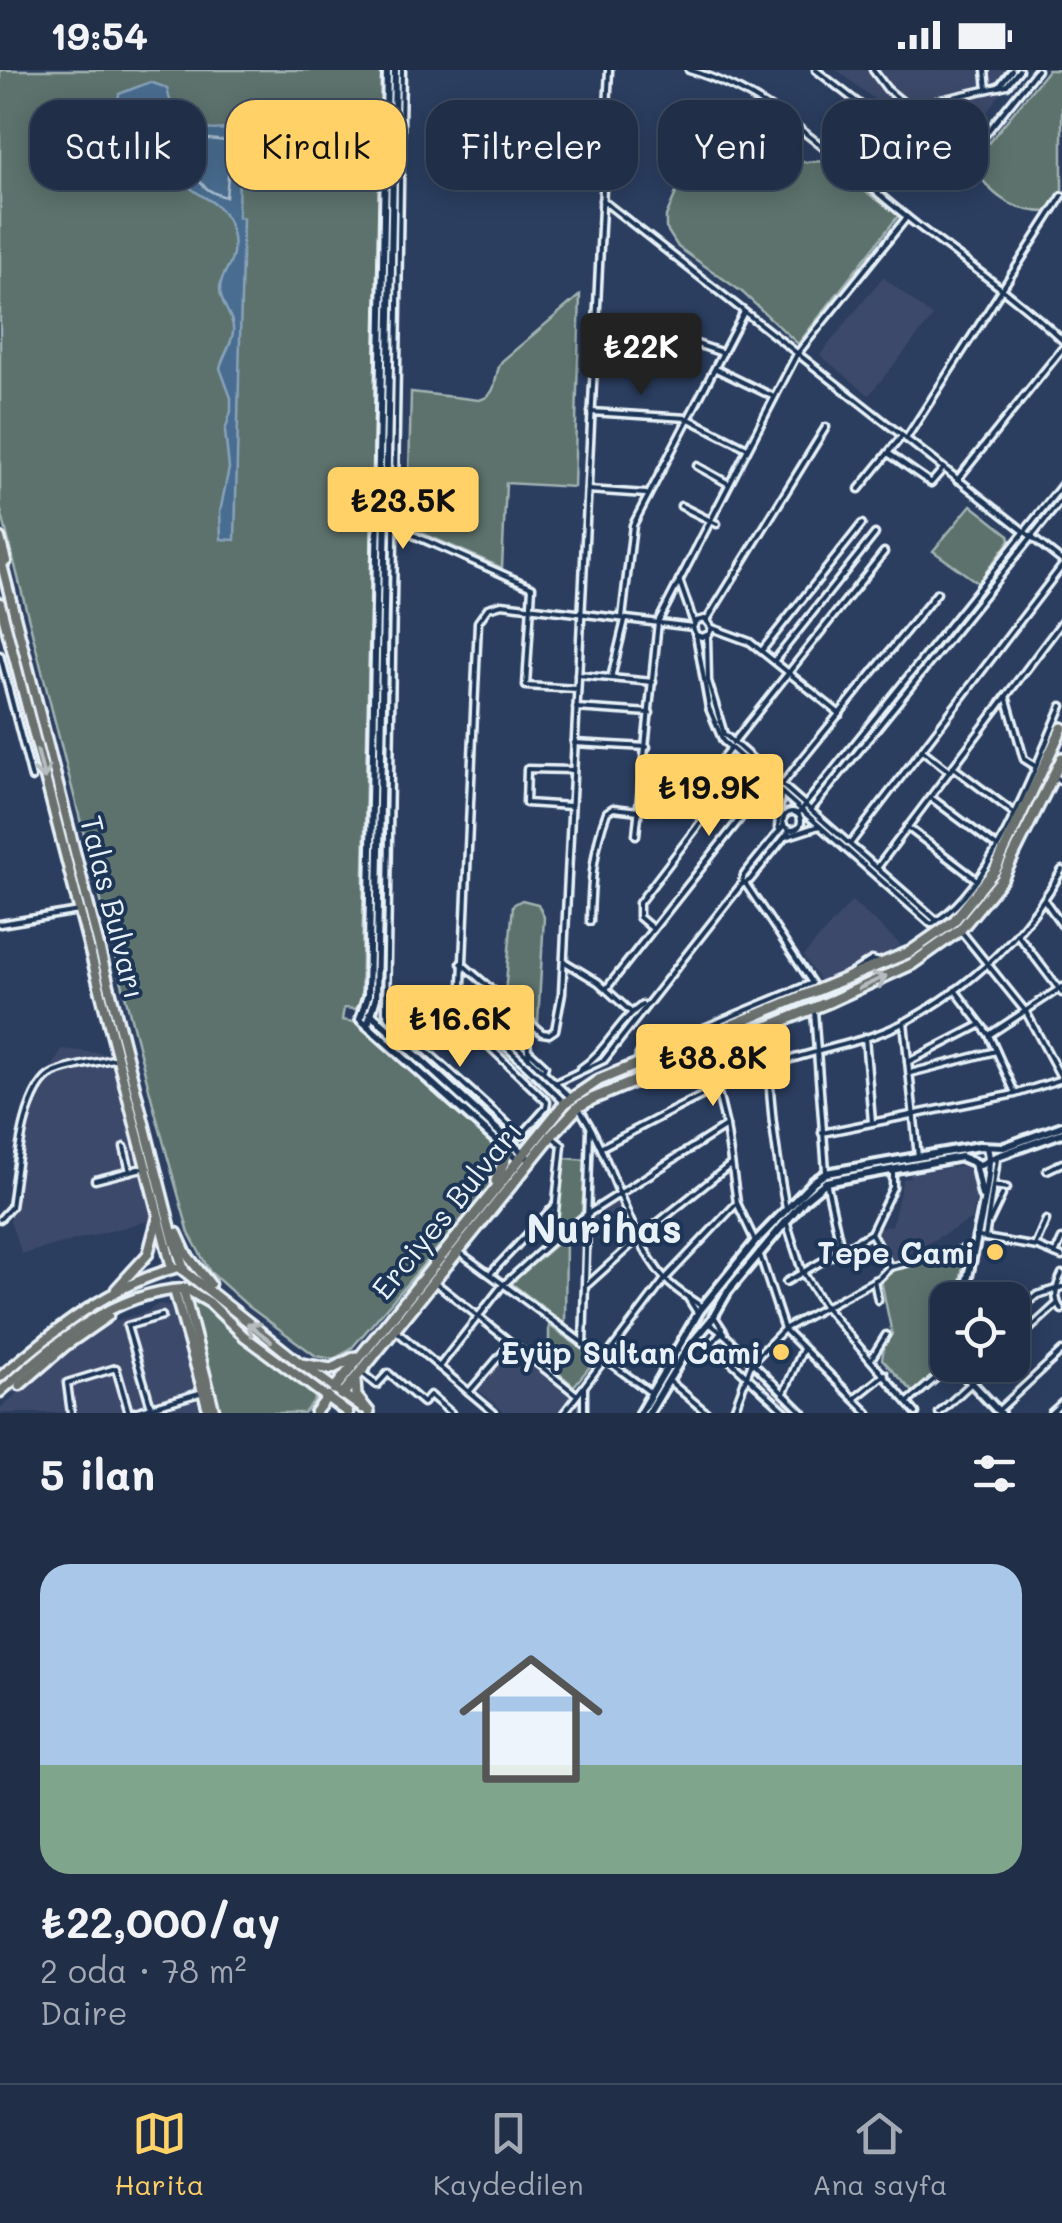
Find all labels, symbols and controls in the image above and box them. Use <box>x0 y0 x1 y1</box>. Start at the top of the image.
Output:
text: 19:54 <box>50 10 148 60</box>
chip: Satılık <box>30 100 206 190</box>
chip: Kiralık <box>226 100 406 190</box>
chip: Filtreler <box>426 100 638 190</box>
chip: Yeni <box>658 100 802 190</box>
chip: Daire <box>822 100 988 190</box>
pin: ₺22K <box>582 313 700 398</box>
text: ₺22K <box>603 324 679 366</box>
pin: ₺23.5K <box>322 467 484 552</box>
text: ₺23.5K <box>350 478 456 520</box>
one-way arrow <box>33 749 52 780</box>
pin: ₺19.9K <box>628 754 790 839</box>
text: ₺19.9K <box>657 765 761 807</box>
street label: Talas Bulvarı <box>72 811 156 1003</box>
one-way arrow <box>857 972 887 990</box>
pin: ₺16.6K <box>379 985 541 1070</box>
text: ₺16.6K <box>408 996 512 1038</box>
pin: ₺38.8K <box>632 1024 794 1109</box>
text: ₺38.8K <box>658 1035 768 1077</box>
street label: Erciyes Bulvarı <box>362 1111 530 1307</box>
district label: Nurihas <box>526 1201 682 1253</box>
place label: Tepe Cami <box>817 1232 975 1272</box>
marker: Tepe Cami <box>984 1241 1006 1263</box>
map controls <box>930 1282 1030 1382</box>
button: locate <box>930 1282 1030 1382</box>
one-way arrow <box>246 1321 272 1343</box>
place label: Eyüp Sultan Cami <box>500 1332 761 1372</box>
marker: Eyüp Sultan Cami <box>770 1341 792 1363</box>
text: 5 ilan <box>40 1446 155 1501</box>
icon: filters <box>967 1446 1022 1501</box>
icon: home <box>441 1629 621 1809</box>
text: ₺22,000/ay <box>40 1894 280 1949</box>
text: 2 oda · 78 m² <box>40 1949 247 1991</box>
text: Daire <box>40 1991 128 2033</box>
tab: Harita <box>114 2106 204 2202</box>
tab: Kaydedilen <box>433 2106 583 2202</box>
tab: Ana sayfa <box>812 2106 948 2202</box>

